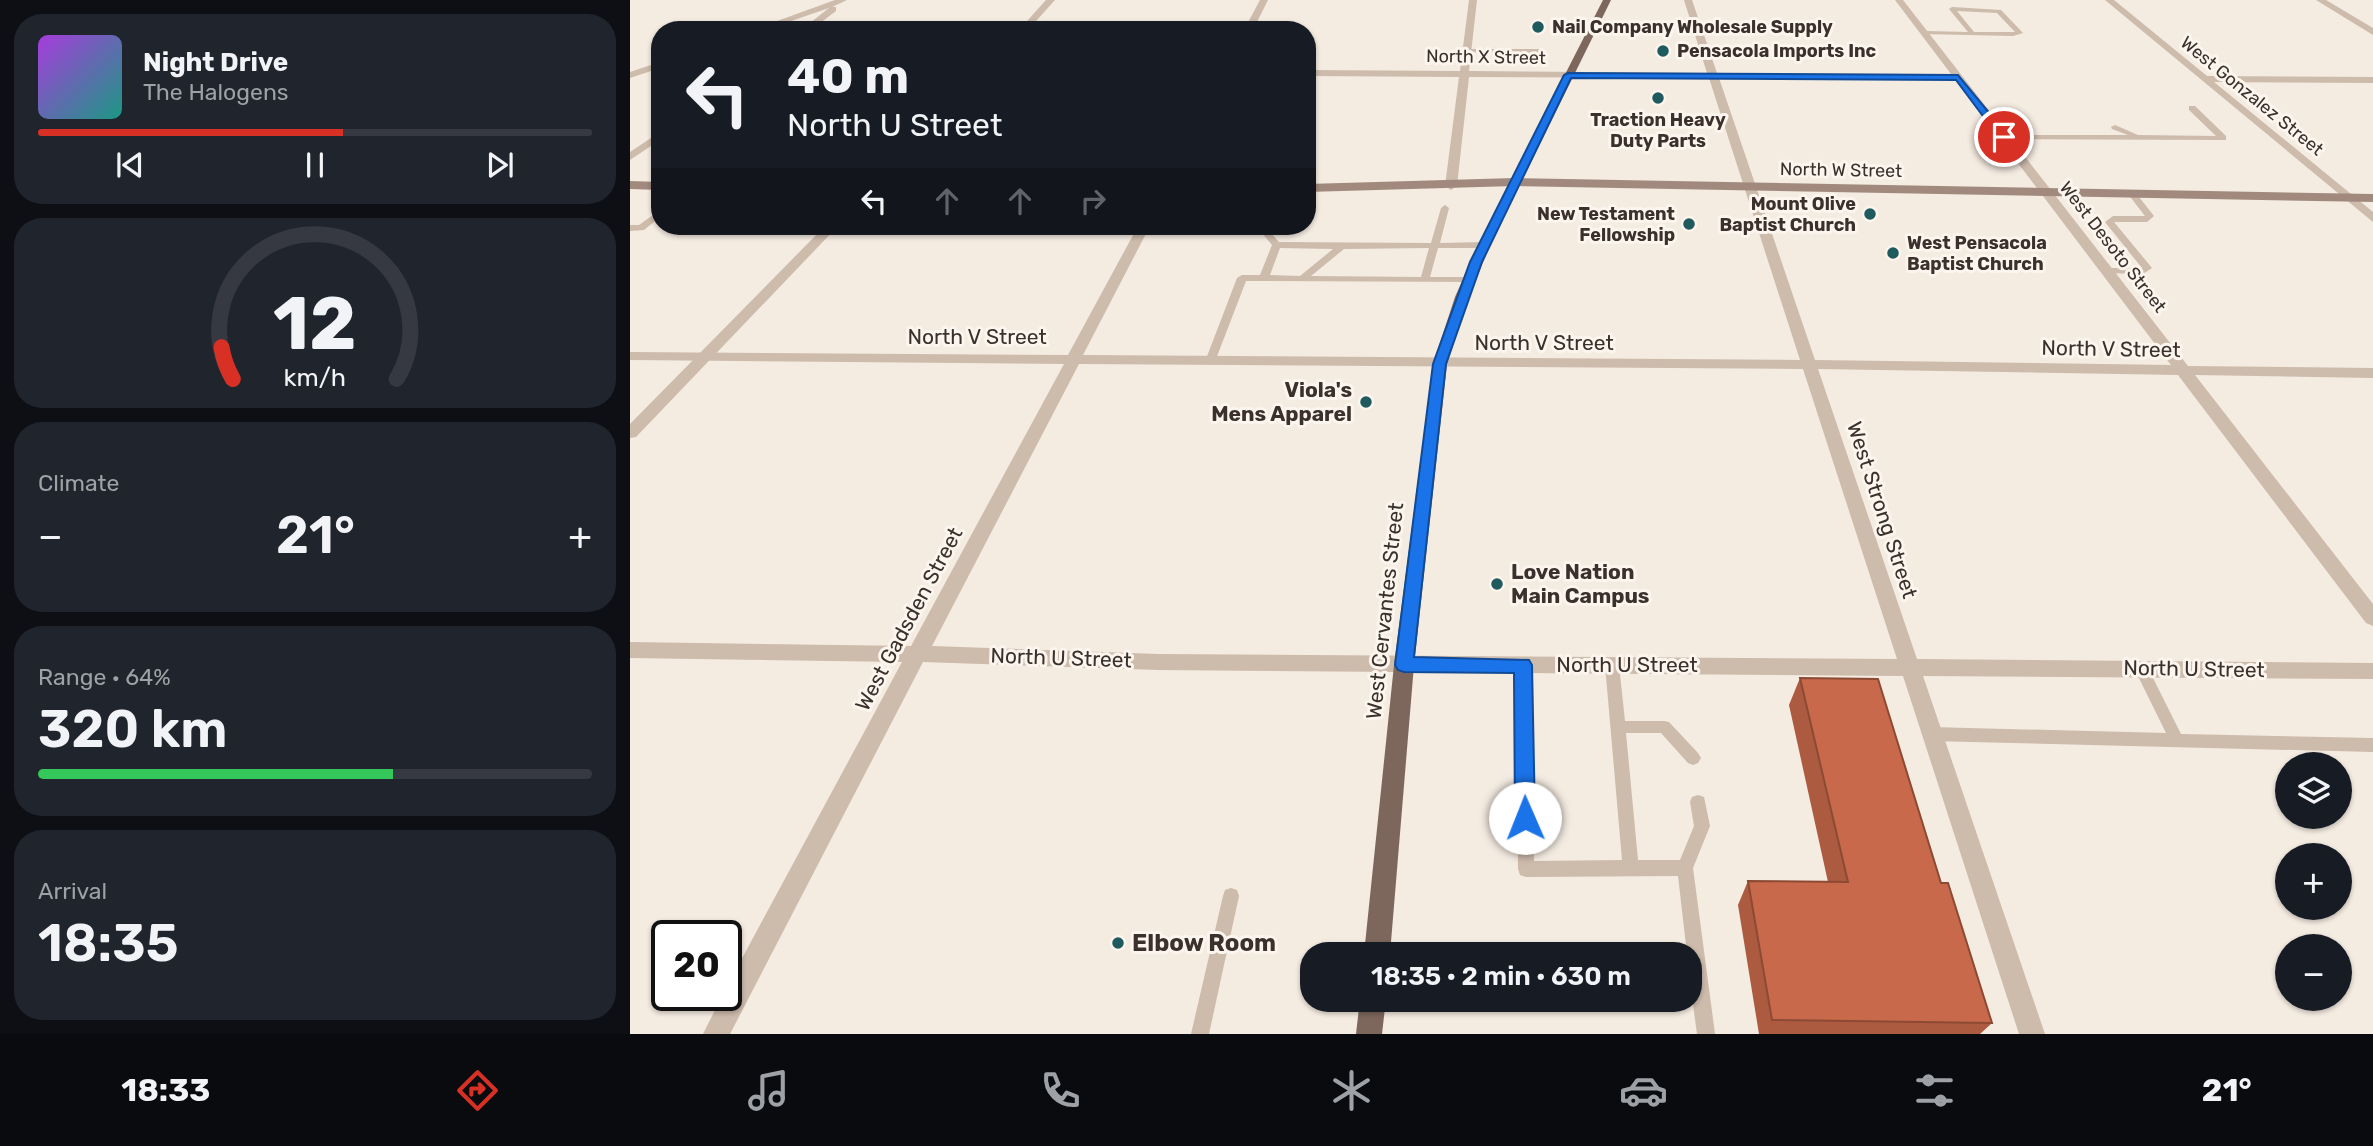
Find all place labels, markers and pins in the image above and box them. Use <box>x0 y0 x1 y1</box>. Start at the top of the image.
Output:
place label: Nail Company Wholesale Supply <box>1552 16 1833 38</box>
marker: Nail Company Wholesale Supply <box>1530 19 1546 35</box>
place label: Pensacola Imports Inc <box>1677 40 1877 62</box>
marker: Pensacola Imports Inc <box>1655 43 1671 59</box>
marker: Traction Heavy Duty Parts <box>1650 90 1666 106</box>
pin <box>1974 107 2034 167</box>
place label: Traction Heavy Duty Parts <box>1590 109 1726 152</box>
place label: Mount Olive Baptist Church <box>1719 193 1856 236</box>
place label: New Testament Fellowship <box>1537 203 1675 246</box>
marker: Mount Olive Baptist Church <box>1862 206 1878 222</box>
marker: New Testament Fellowship <box>1681 216 1697 232</box>
place label: West Pensacola Baptist Church <box>1907 232 2047 275</box>
marker: West Pensacola Baptist Church <box>1885 245 1901 261</box>
place label: Viola's Mens Apparel <box>1211 377 1352 426</box>
marker: Viola's Mens Apparel <box>1358 394 1374 410</box>
place label: Love Nation Main Campus <box>1511 559 1649 608</box>
marker: Love Nation Main Campus <box>1489 576 1505 592</box>
place label: Elbow Room <box>1132 929 1276 957</box>
marker: Elbow Room <box>1110 935 1126 951</box>

